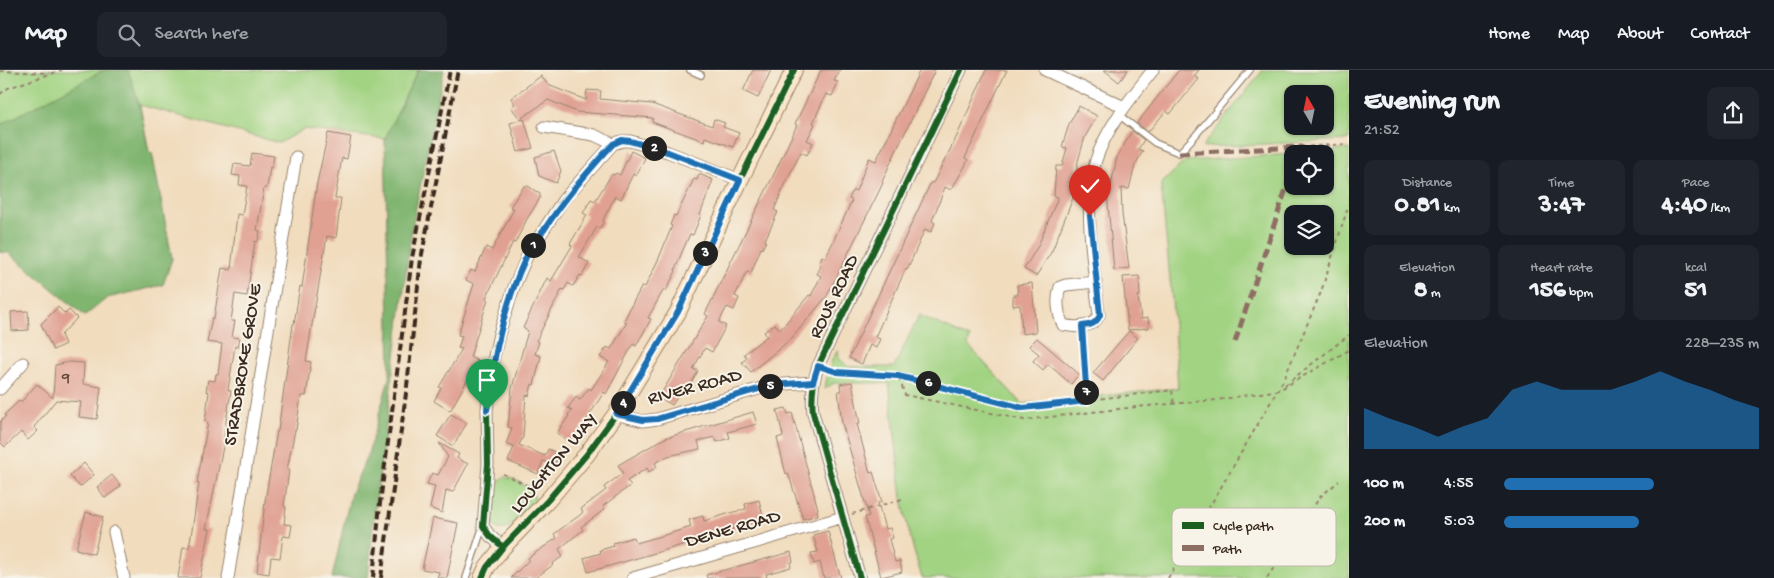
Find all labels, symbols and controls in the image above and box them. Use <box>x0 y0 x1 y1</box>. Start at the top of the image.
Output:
search box <box>97 12 447 57</box>
text: Map <box>25 20 67 49</box>
icon: search <box>115 21 143 49</box>
text: Search here <box>155 23 248 46</box>
text: Home <box>1488 24 1530 45</box>
text: Map <box>1558 24 1589 45</box>
text: About <box>1617 24 1663 45</box>
text: Contact <box>1691 24 1749 45</box>
north arrow <box>1284 85 1334 135</box>
map controls <box>1284 85 1334 255</box>
text: Evening run <box>1364 86 1500 119</box>
button: share <box>1707 87 1759 139</box>
text: 21:52 <box>1364 122 1400 141</box>
pin: 2 <box>642 136 666 160</box>
text: 2 <box>651 140 658 157</box>
button: locate <box>1284 145 1334 195</box>
pin <box>1069 165 1111 216</box>
icon: check <box>1076 172 1104 200</box>
text: Distance <box>1402 175 1452 192</box>
text: Time <box>1549 175 1574 192</box>
text: Pace <box>1682 175 1710 192</box>
text: 0.81 <box>1394 192 1440 221</box>
text: 3:47 <box>1539 192 1584 221</box>
text: 4:40 <box>1662 192 1707 221</box>
text: km <box>1440 200 1460 217</box>
text: /km <box>1707 200 1730 217</box>
button: layers <box>1284 205 1334 255</box>
pin: 1 <box>520 232 546 258</box>
text: 1 <box>531 237 536 254</box>
pin: 3 <box>692 240 718 266</box>
text: 3 <box>702 245 709 262</box>
street label: ROUS ROAD <box>805 251 865 343</box>
text: Elevation <box>1399 260 1455 277</box>
text: Heart rate <box>1530 260 1593 277</box>
text: kcal <box>1685 260 1707 277</box>
text: 8 <box>1414 277 1427 306</box>
text: 156 <box>1530 277 1566 306</box>
text: 51 <box>1684 277 1707 306</box>
street label: STRADBROKE GROVE <box>220 281 268 447</box>
text: m <box>1427 285 1441 302</box>
text: bpm <box>1566 285 1593 302</box>
text: Elevation <box>1364 335 1428 354</box>
text: 228–235 m <box>1685 335 1759 354</box>
pin <box>466 359 508 410</box>
street label: RIVER ROAD <box>645 364 745 412</box>
icon: arrive <box>473 366 501 394</box>
house number: 9 <box>61 370 70 389</box>
pin: 6 <box>916 370 940 396</box>
pin: 5 <box>758 374 782 398</box>
text: 6 <box>925 375 932 392</box>
text: 5 <box>767 378 774 395</box>
pin: 7 <box>1074 380 1098 404</box>
text: 7 <box>1083 384 1090 401</box>
pin: 4 <box>610 390 636 416</box>
text: 4 <box>620 395 627 412</box>
street label: LOUGHTON WAY <box>506 409 604 519</box>
text: 100 m <box>1364 475 1404 494</box>
text: 4:55 <box>1444 475 1473 494</box>
street label: DENE ROAD <box>681 505 784 555</box>
legend <box>1172 508 1336 566</box>
text: 200 m <box>1364 513 1405 532</box>
text: 5:03 <box>1444 513 1475 532</box>
text: Cycle path <box>1213 519 1274 536</box>
text: Path <box>1212 542 1242 559</box>

